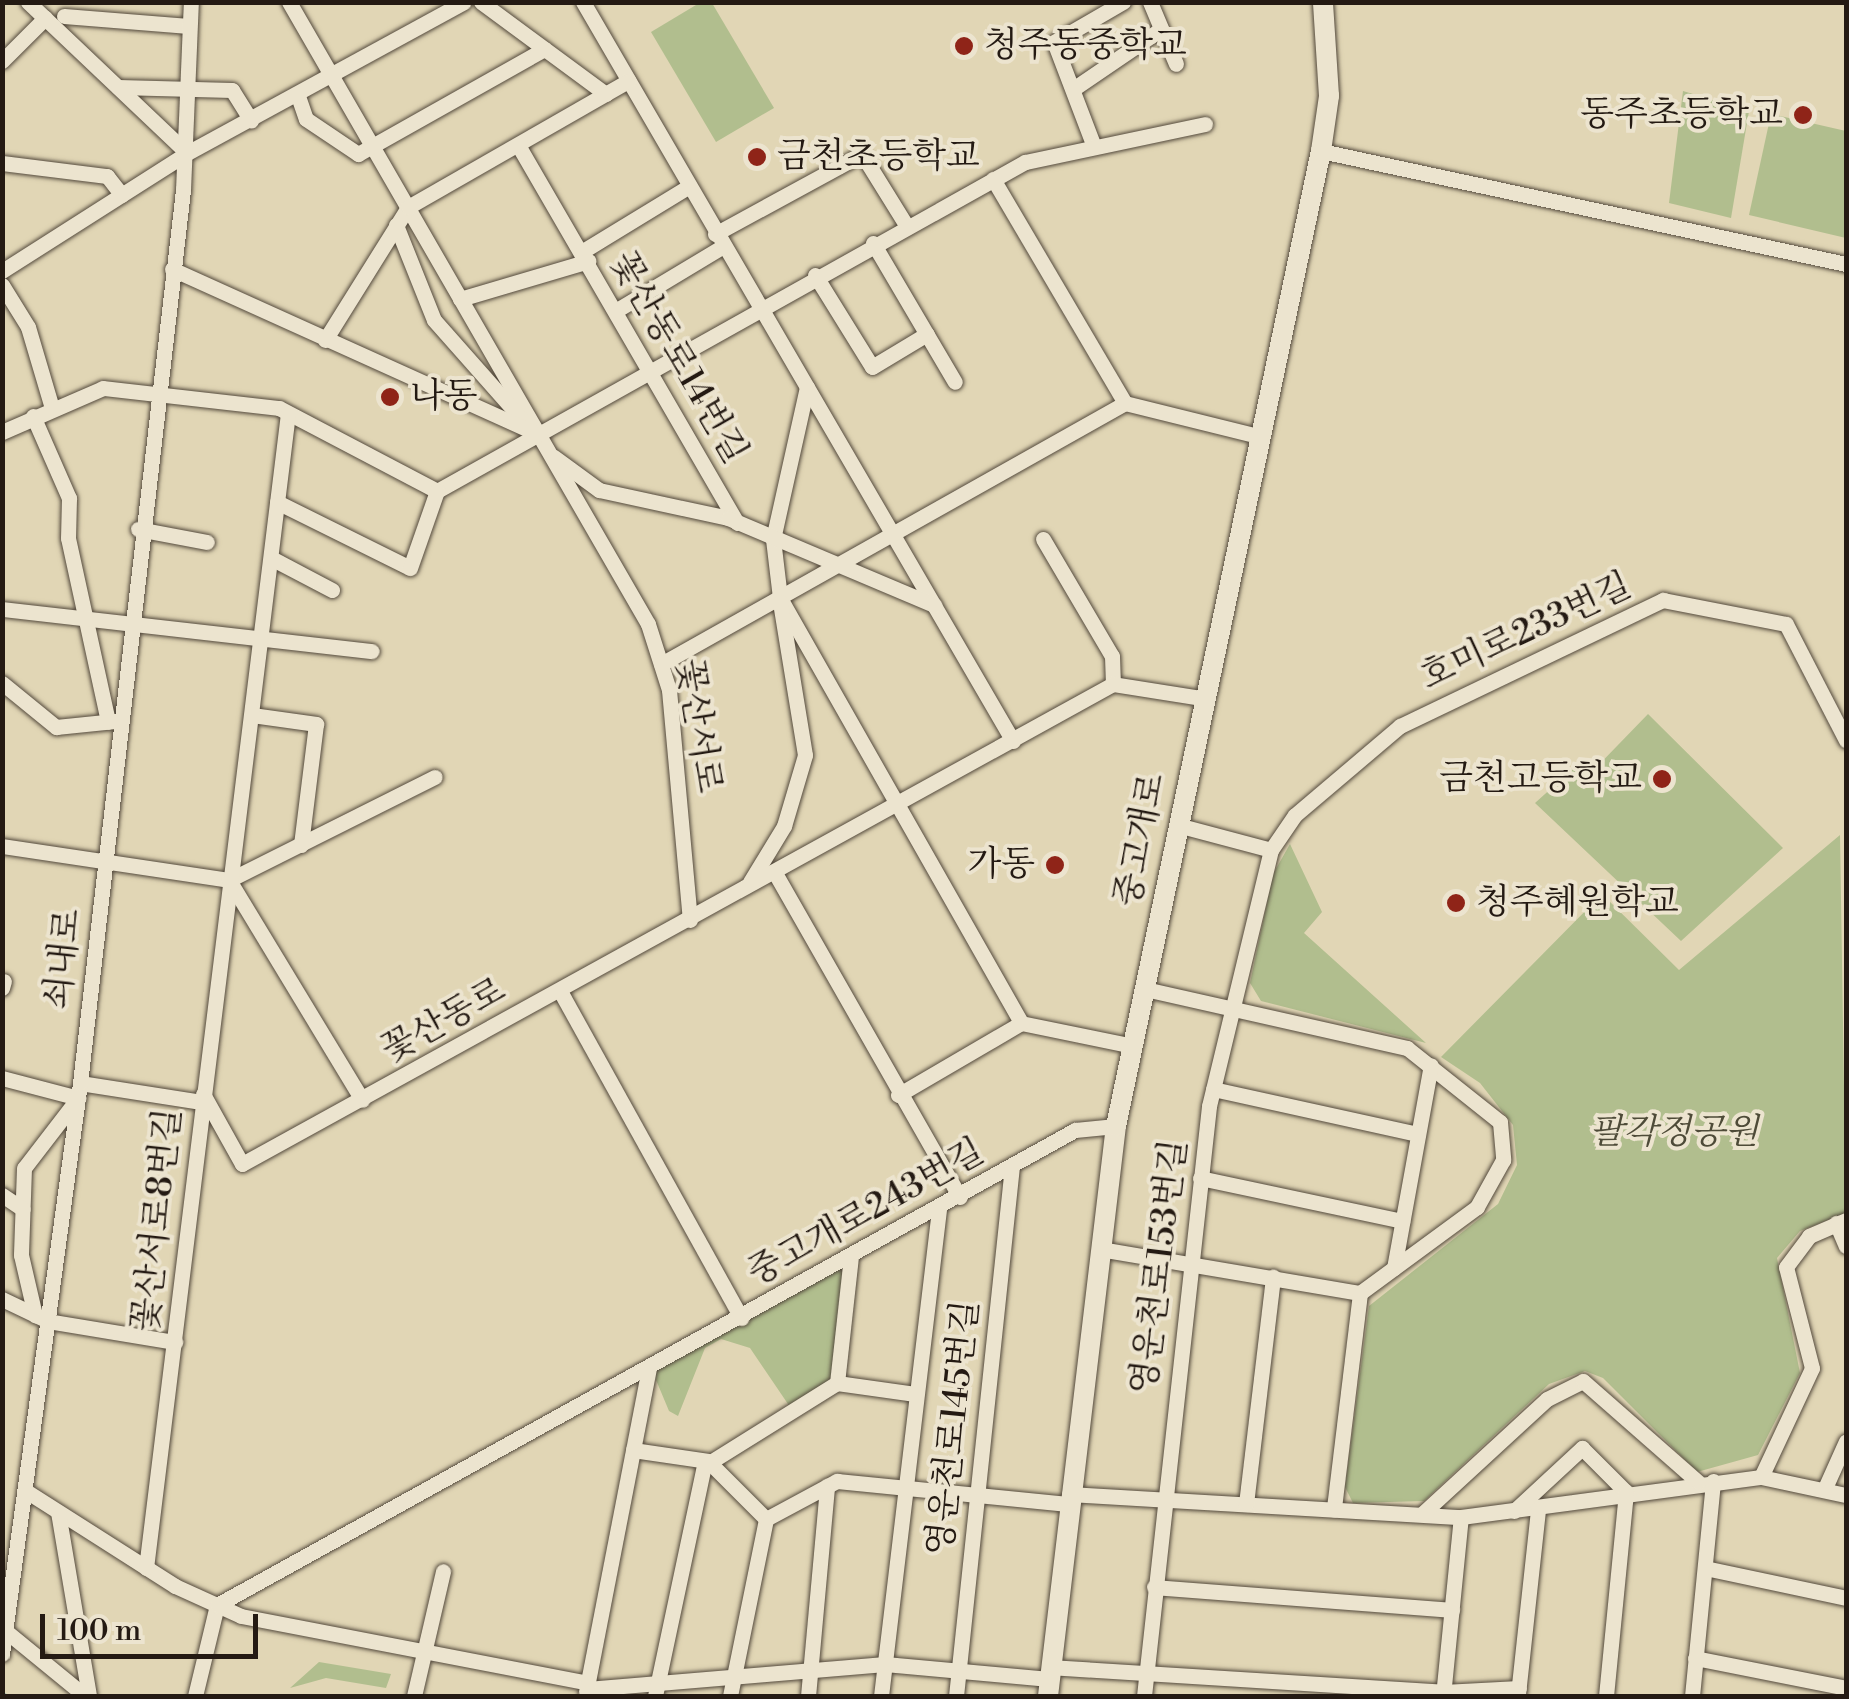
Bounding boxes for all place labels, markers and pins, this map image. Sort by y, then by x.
place label: 청주동중학교 [984,25,1187,67]
marker: 청주동중학교 [953,35,975,57]
place label: 동주초등학교 [1580,94,1783,136]
marker: 동주초등학교 [1792,104,1814,126]
place label: 금천초등학교 [777,136,980,178]
marker: 금천초등학교 [746,146,768,168]
place label: 나동 [410,376,478,418]
marker: 나동 [379,386,401,408]
place label: 금천고등학교 [1439,758,1642,800]
marker: 금천고등학교 [1651,768,1673,790]
place label: 가동 [967,844,1035,886]
marker: 가동 [1044,854,1066,876]
place label: 청주혜원학교 [1476,882,1679,924]
marker: 청주혜원학교 [1445,892,1467,914]

